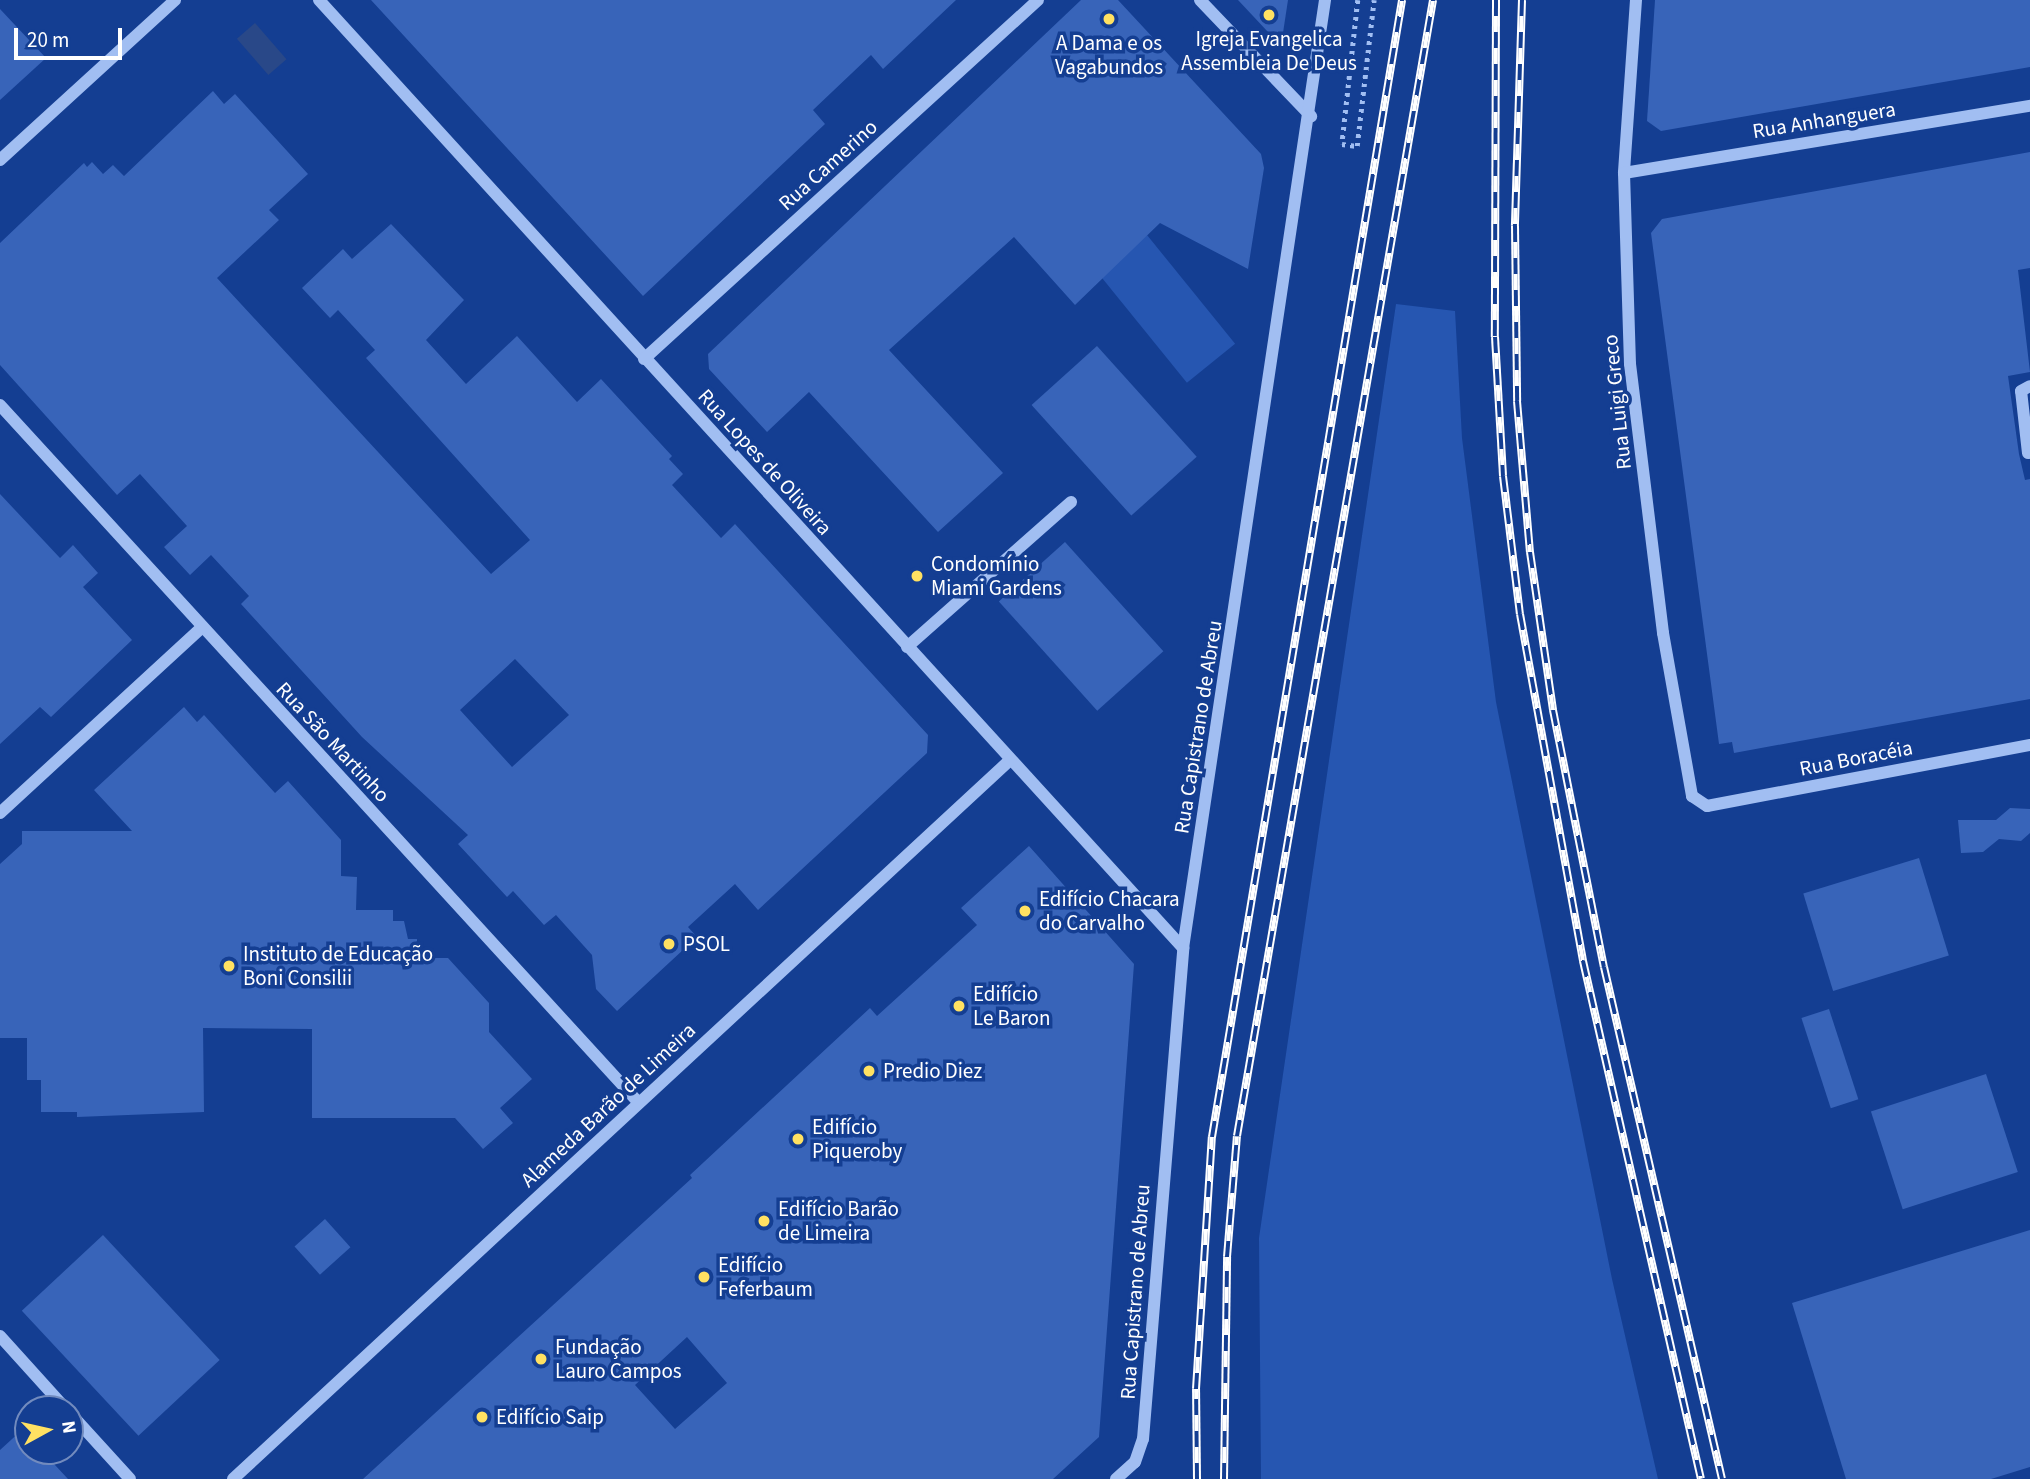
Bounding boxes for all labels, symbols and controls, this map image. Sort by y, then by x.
marker: Igreja Evangelica Assembleia De Deus [1261,7,1277,23]
marker: A Dama e os Vagabundos [1101,11,1117,27]
scale bar [18,14,126,58]
text: 20 m [27,25,69,55]
place label: Igreja Evangelica Assembleia De Deus [1181,26,1357,76]
place label: A Dama e os Vagabundos [1055,30,1163,80]
street label: Rua Anhanguera [1751,96,1897,144]
street label: Rua Camerino [774,114,882,216]
street label: Rua Luigi Greco [1597,333,1637,471]
street label: Rua Lopes de Oliveira [693,384,837,540]
place label: Condomínio Miami Gardens [931,551,1062,601]
marker: Condomínio Miami Gardens [909,568,925,584]
street label: Rua Capistrano de Abreu [1169,619,1227,835]
street label: Rua São Martinho [271,677,395,807]
street label: Rua Boracéia [1797,735,1915,781]
place label: Edifício Chacara do Carvalho [1039,886,1180,936]
marker: Edifício Chacara do Carvalho [1017,903,1033,919]
place label: PSOL [683,931,730,957]
marker: PSOL [661,936,677,952]
place label: Instituto de Educação Boni Consilii [243,941,433,991]
marker: Instituto de Educação Boni Consilii [221,958,237,974]
place label: Edifício Le Baron [973,981,1050,1031]
marker: Edifício Le Baron [951,998,967,1014]
street label: Alameda Barão de Limeira [515,1018,701,1192]
place label: Predio Diez [883,1058,982,1084]
marker: Predio Diez [861,1063,877,1079]
place label: Edifício Piqueroby [812,1114,902,1164]
marker: Edifício Piqueroby [790,1131,806,1147]
street label: Rua Capistrano de Abreu [1115,1184,1155,1400]
place label: Edifício Barão de Limeira [778,1196,899,1246]
marker: Edifício Barão de Limeira [756,1213,772,1229]
place label: Edifício Feferbaum [718,1252,813,1302]
marker: Edifício Feferbaum [696,1269,712,1285]
place label: Fundação Lauro Campos [555,1334,682,1384]
marker: Fundação Lauro Campos [533,1351,549,1367]
north arrow [14,1395,84,1465]
place label: Edifício Saip [496,1404,604,1430]
marker: Edifício Saip [474,1409,490,1425]
text: N [54,1419,83,1435]

